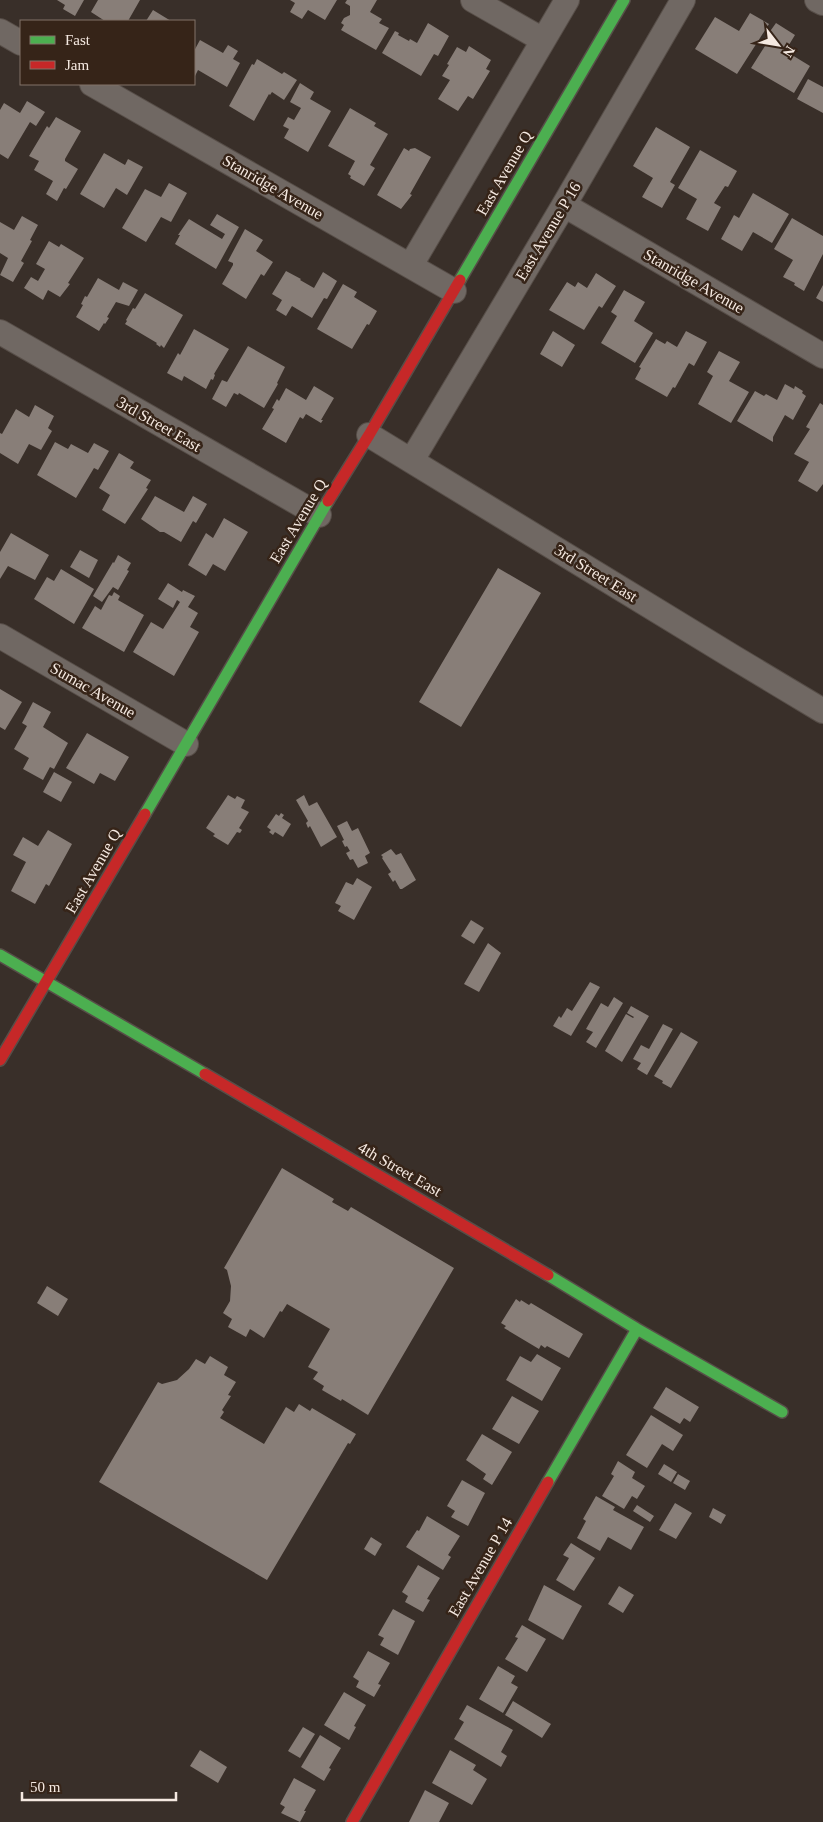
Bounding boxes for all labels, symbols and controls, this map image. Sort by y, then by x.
legend [20,20,195,85]
north arrow [753,20,803,70]
text: Fast [65,32,91,48]
text: N [780,43,798,60]
text: Jam [65,57,89,73]
street label: East Avenue Q [473,127,535,218]
street label: Stanridge Avenue [219,151,326,223]
street label: East Avenue P 16 [512,179,584,283]
street label: Stanridge Avenue [640,245,747,317]
street label: 3rd Street East [114,393,205,455]
street label: East Avenue Q [266,476,330,566]
street label: 3rd Street East [552,541,641,605]
street label: Sumac Avenue [48,659,138,721]
street label: East Avenue Q [62,825,124,916]
street label: 4th Street East [355,1138,445,1200]
street label: East Avenue P 14 [445,1514,515,1620]
scale bar [22,1770,176,1802]
text: 50 m [30,1779,61,1795]

